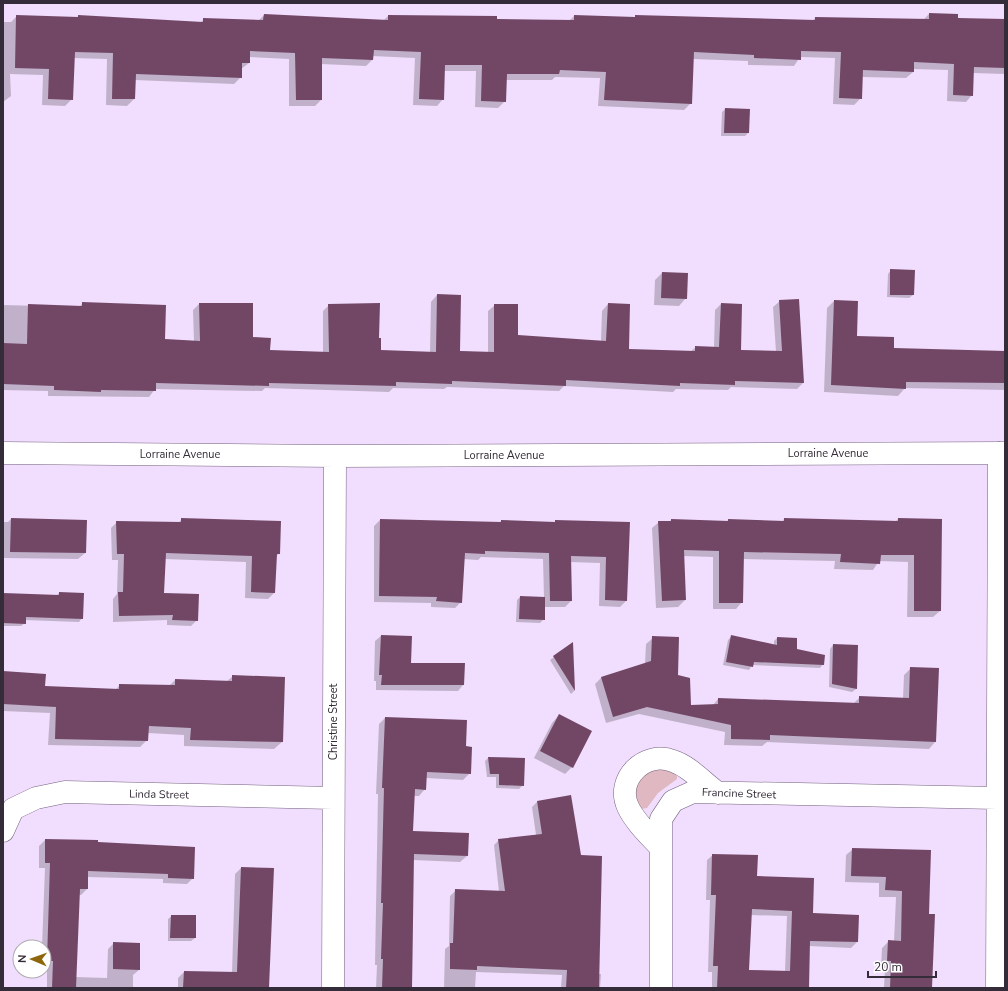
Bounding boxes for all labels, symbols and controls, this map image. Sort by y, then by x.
street label: Lorraine Avenue [788,446,868,461]
street label: Lorraine Avenue [140,447,220,462]
street label: Lorraine Avenue [464,448,544,463]
street label: Christine Street [326,683,341,760]
street label: Francine Street [702,785,777,802]
street label: Linda Street [129,786,189,803]
north arrow [12,939,52,979]
scale bar [868,953,936,979]
text: N [15,954,30,963]
text: 20 m [874,959,902,975]

